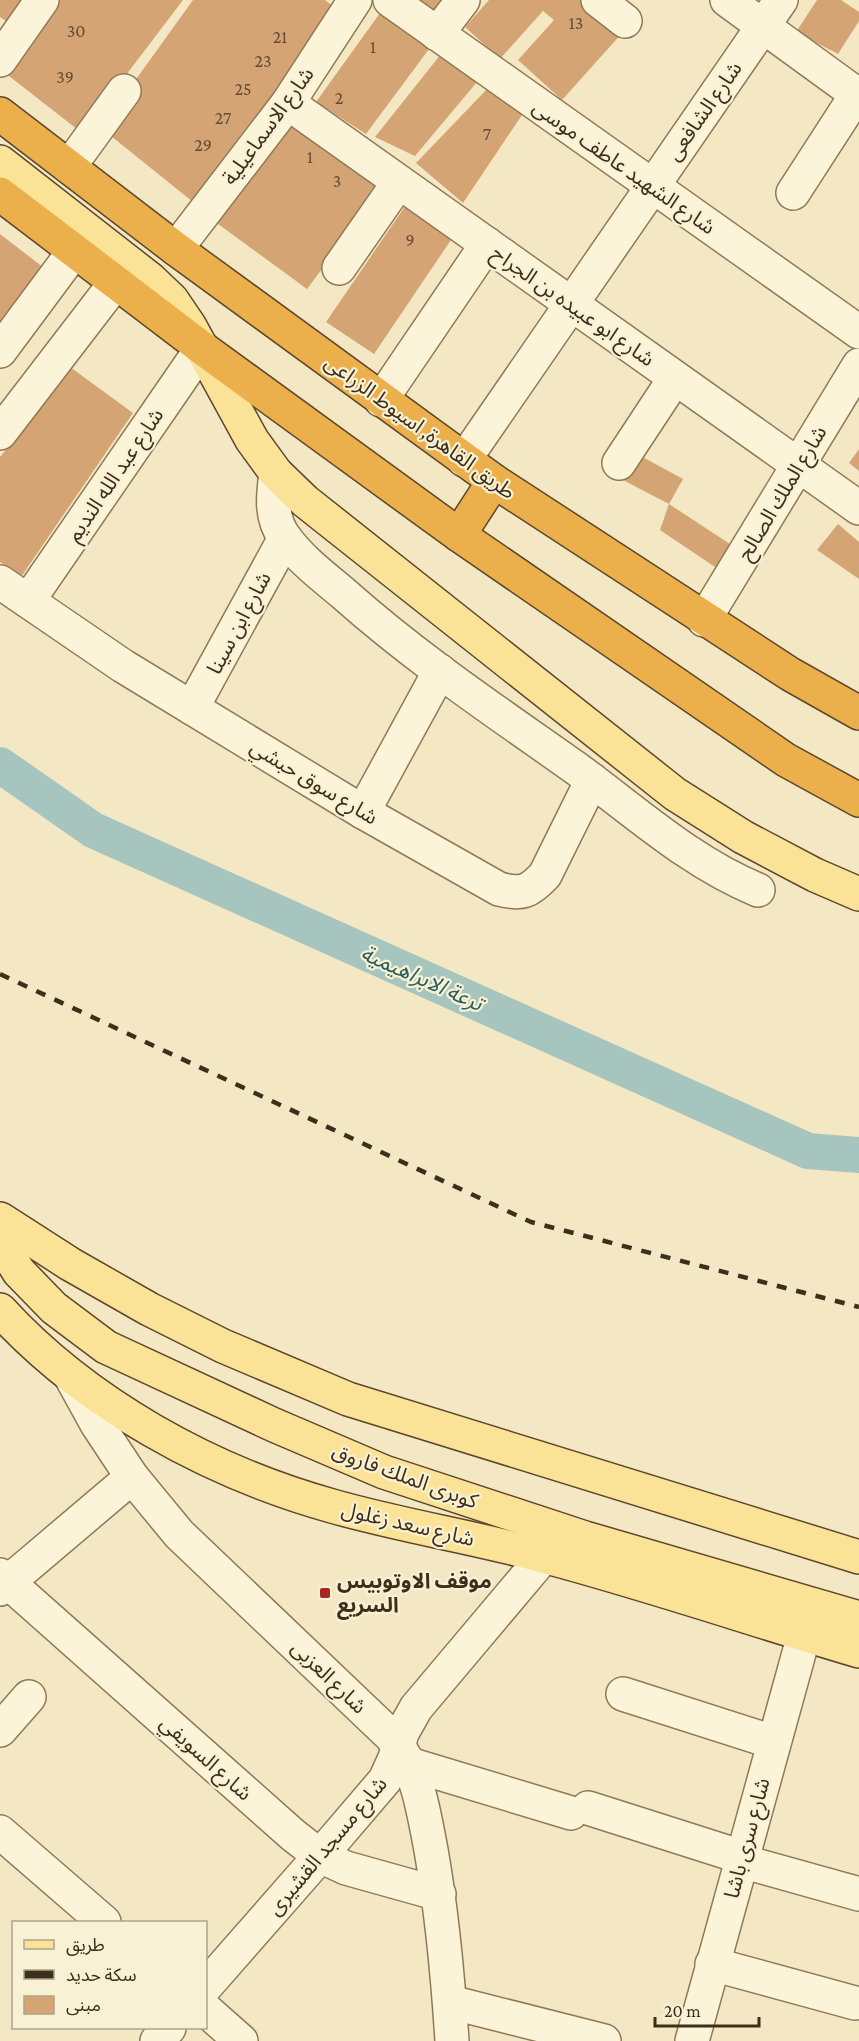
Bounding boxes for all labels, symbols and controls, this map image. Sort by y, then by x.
house number: 13 [569,13,583,33]
house number: 30 [67,21,85,41]
house number: 21 [273,27,287,47]
house number: 1 [370,37,376,57]
house number: 23 [254,51,272,71]
street label: شارع الشافعى [661,57,749,167]
street label: شارع الاسماعيلية [217,62,321,191]
house number: 39 [56,67,74,87]
house number: 25 [234,79,252,99]
house number: 2 [335,88,343,108]
street label: شارع الشهيد عاطف موسى [526,95,720,242]
house number: 27 [215,108,231,128]
house number: 7 [483,124,491,144]
house number: 29 [194,135,212,155]
house number: 1 [307,147,313,167]
house number: 3 [333,171,341,191]
house number: 9 [405,230,415,250]
street label: شارع ابو عبيده بن الجراح [485,241,659,374]
street label: طريق القاهرة, اسيوط الزراعى [320,350,520,505]
street label: شارع عبد الله النديم [62,404,171,548]
street label: شارع الملك الصالح [732,421,834,566]
street label: شارع ابن سينا [202,568,279,680]
street label: شارع سوق حبشي [244,735,382,833]
water label: ترعة الابراهيمية [357,940,490,1018]
street label: كوبرى الملك فاروق [329,1438,482,1514]
street label: شارع سعد زغلول [338,1497,477,1554]
place label: موقف الاوتوبيس السريع [337,1569,492,1620]
marker: موقف الاوتوبيس السريع [318,1586,332,1600]
street label: شارع العزبى [284,1635,372,1721]
street label: شارع السويفي [153,1711,257,1808]
street label: شارع مسجد القشيرى [262,1772,394,1922]
street label: شارع سرى باشا [719,1775,778,1902]
legend [12,1921,207,2029]
text: طريق [66,1935,105,1956]
text: سكة حديد [66,1965,137,1985]
scale bar [655,1990,758,2028]
text: مبنى [66,1995,101,2016]
text: 20 m [664,2001,701,2021]

